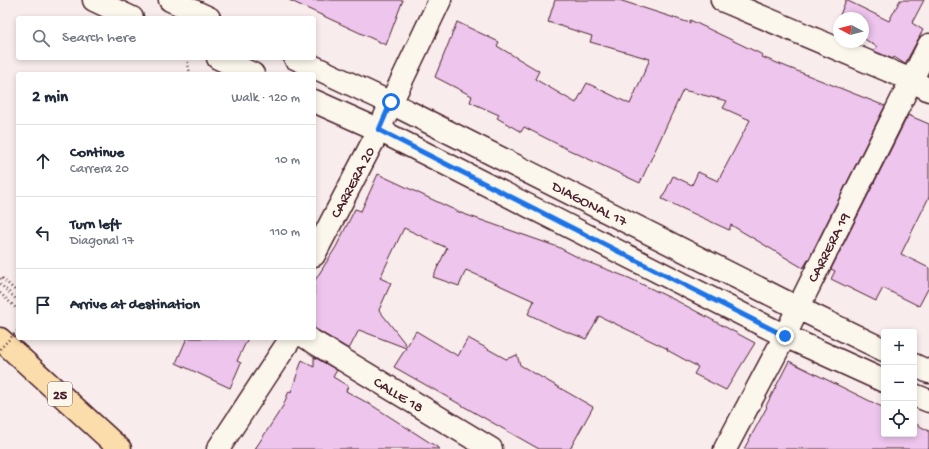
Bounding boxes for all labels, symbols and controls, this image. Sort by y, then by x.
north arrow [833,12,869,48]
search box [16,16,316,60]
icon: search [30,27,52,49]
text: Search here [62,29,136,47]
text: 2 min [32,88,68,108]
text: Walk · 120 m [232,91,300,106]
route start [382,93,400,111]
text: Continue [70,144,124,162]
street label: CARRERA 20 [327,144,380,222]
icon: ahead [32,150,54,172]
text: 10 m [275,153,300,168]
text: Carrera 20 [70,162,129,177]
street label: DIAGONAL 17 [547,178,631,232]
street label: CARRERA 19 [805,210,855,286]
text: Turn left [70,216,121,234]
icon: left [32,222,54,244]
text: 110 m [270,225,300,240]
text: Diagonal 17 [70,234,134,249]
icon: arrive [32,294,54,316]
text: Arrive at destination [70,296,200,314]
route end [776,327,794,345]
map controls [881,329,917,437]
button: + [881,329,917,365]
button: − [881,365,917,401]
street label: CALLE 18 [370,374,426,418]
road number: 25 [48,382,72,406]
button: locate [881,401,917,437]

